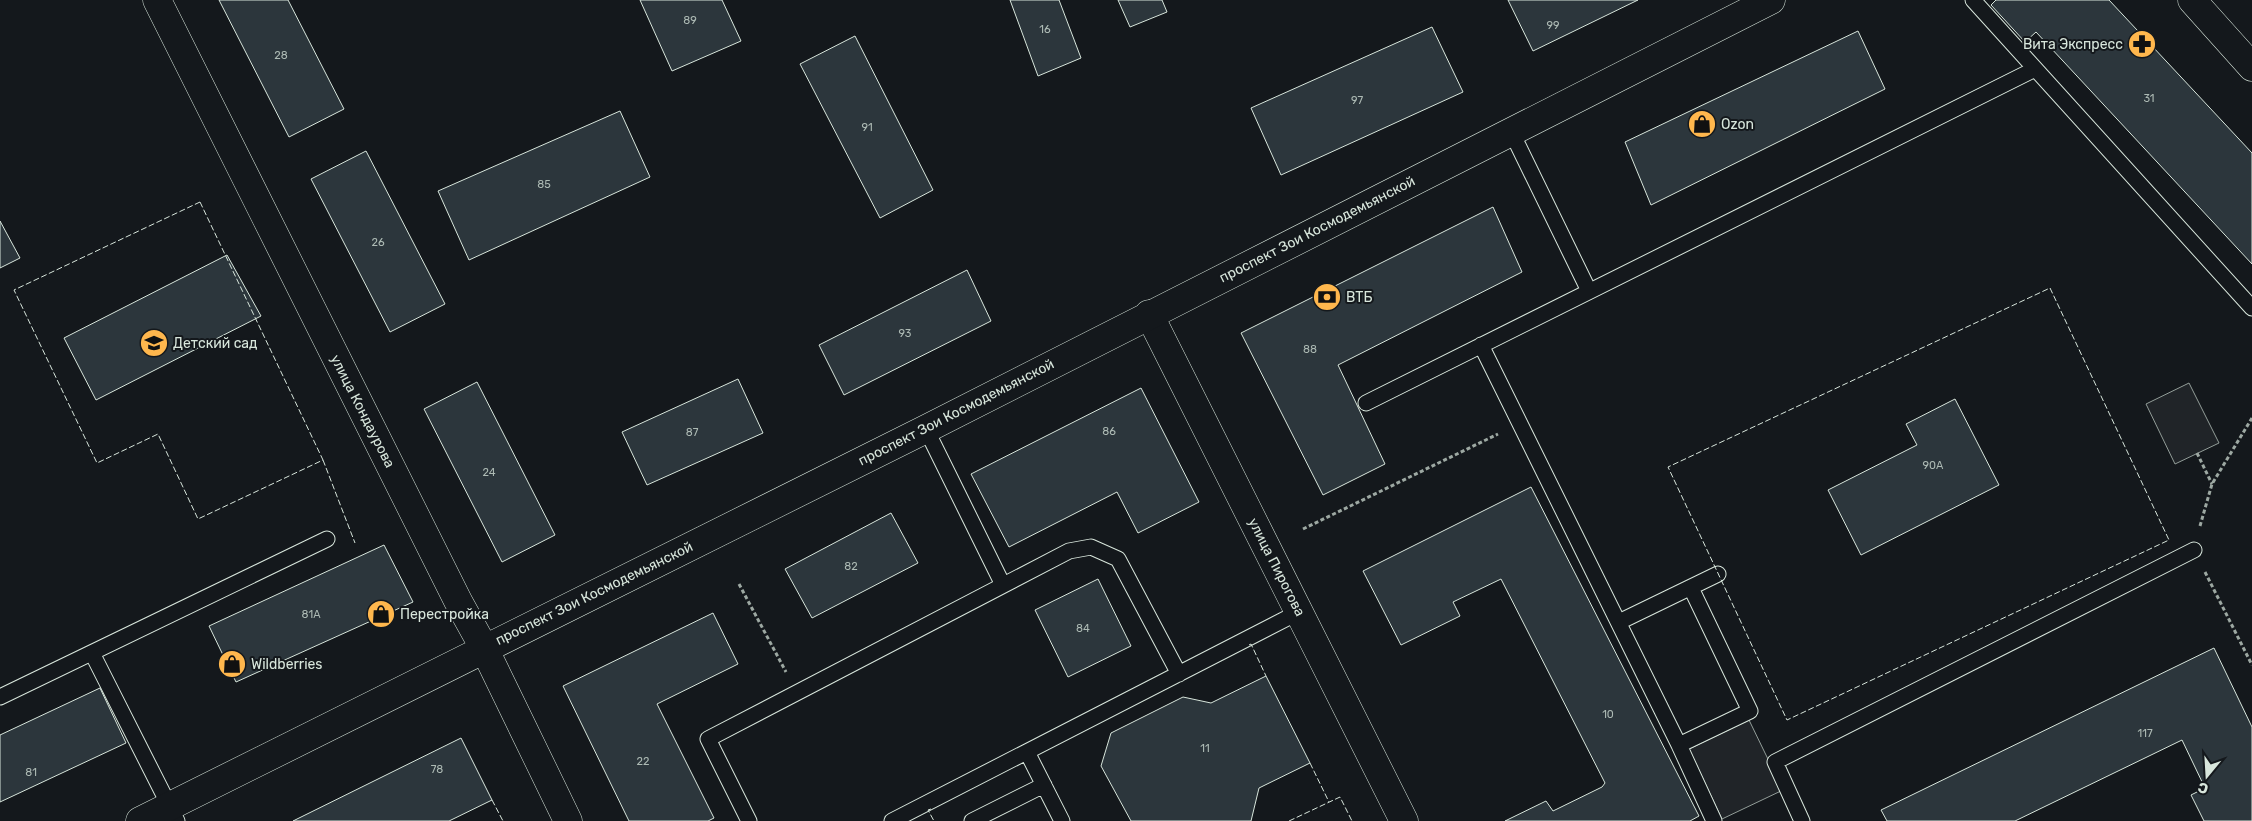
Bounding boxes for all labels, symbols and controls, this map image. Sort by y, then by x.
house number: 89 [683,14,697,27]
house number: 99 [1546,19,1560,32]
house number: 16 [1039,23,1051,36]
pharmacy icon: Вита Экспресс [2127,29,2157,59]
place label: Вита Экспресс [2023,36,2123,53]
house number: 28 [274,49,288,62]
house number: 31 [2143,92,2155,105]
house number: 97 [1351,94,1363,107]
shop icon: Ozon [1687,109,1717,139]
place label: Ozon [1721,116,1754,133]
house number: 91 [861,121,873,134]
street label: проспект Зои Космодемьянской [1216,172,1418,286]
house number: 85 [537,178,551,191]
house number: 26 [371,236,385,249]
bank icon: ВТБ [1312,282,1342,312]
place label: ВТБ [1346,289,1372,306]
house number: 93 [899,327,912,340]
school or university icon: Детский сад [139,328,169,358]
place label: Детский сад [173,335,258,352]
house number: 88 [1303,343,1317,356]
street label: улица Кондаурова [327,352,398,471]
street label: проспект Зои Космодемьянской [855,355,1057,469]
house number: 86 [1102,425,1116,438]
house number: 87 [686,426,699,439]
house number: 90А [1923,459,1944,472]
house number: 24 [482,466,496,479]
street label: улица Пирогова [1244,515,1309,619]
street label: проспект Зои Космодемьянской [493,538,696,649]
house number: 82 [844,560,858,573]
shop icon: Перестройка [366,599,396,629]
place label: Перестройка [400,606,489,623]
house number: 81А [301,608,321,621]
house number: 84 [1076,622,1090,635]
shop icon: Wildberries [217,649,247,679]
place label: Wildberries [251,656,323,673]
house number: 10 [1602,708,1614,721]
house number: 117 [2137,727,2153,740]
house number: 11 [1200,742,1210,755]
north arrow [2182,751,2232,801]
house number: 22 [637,755,649,768]
house number: 78 [431,763,443,776]
house number: 81 [25,766,37,779]
text: С [2196,778,2210,797]

